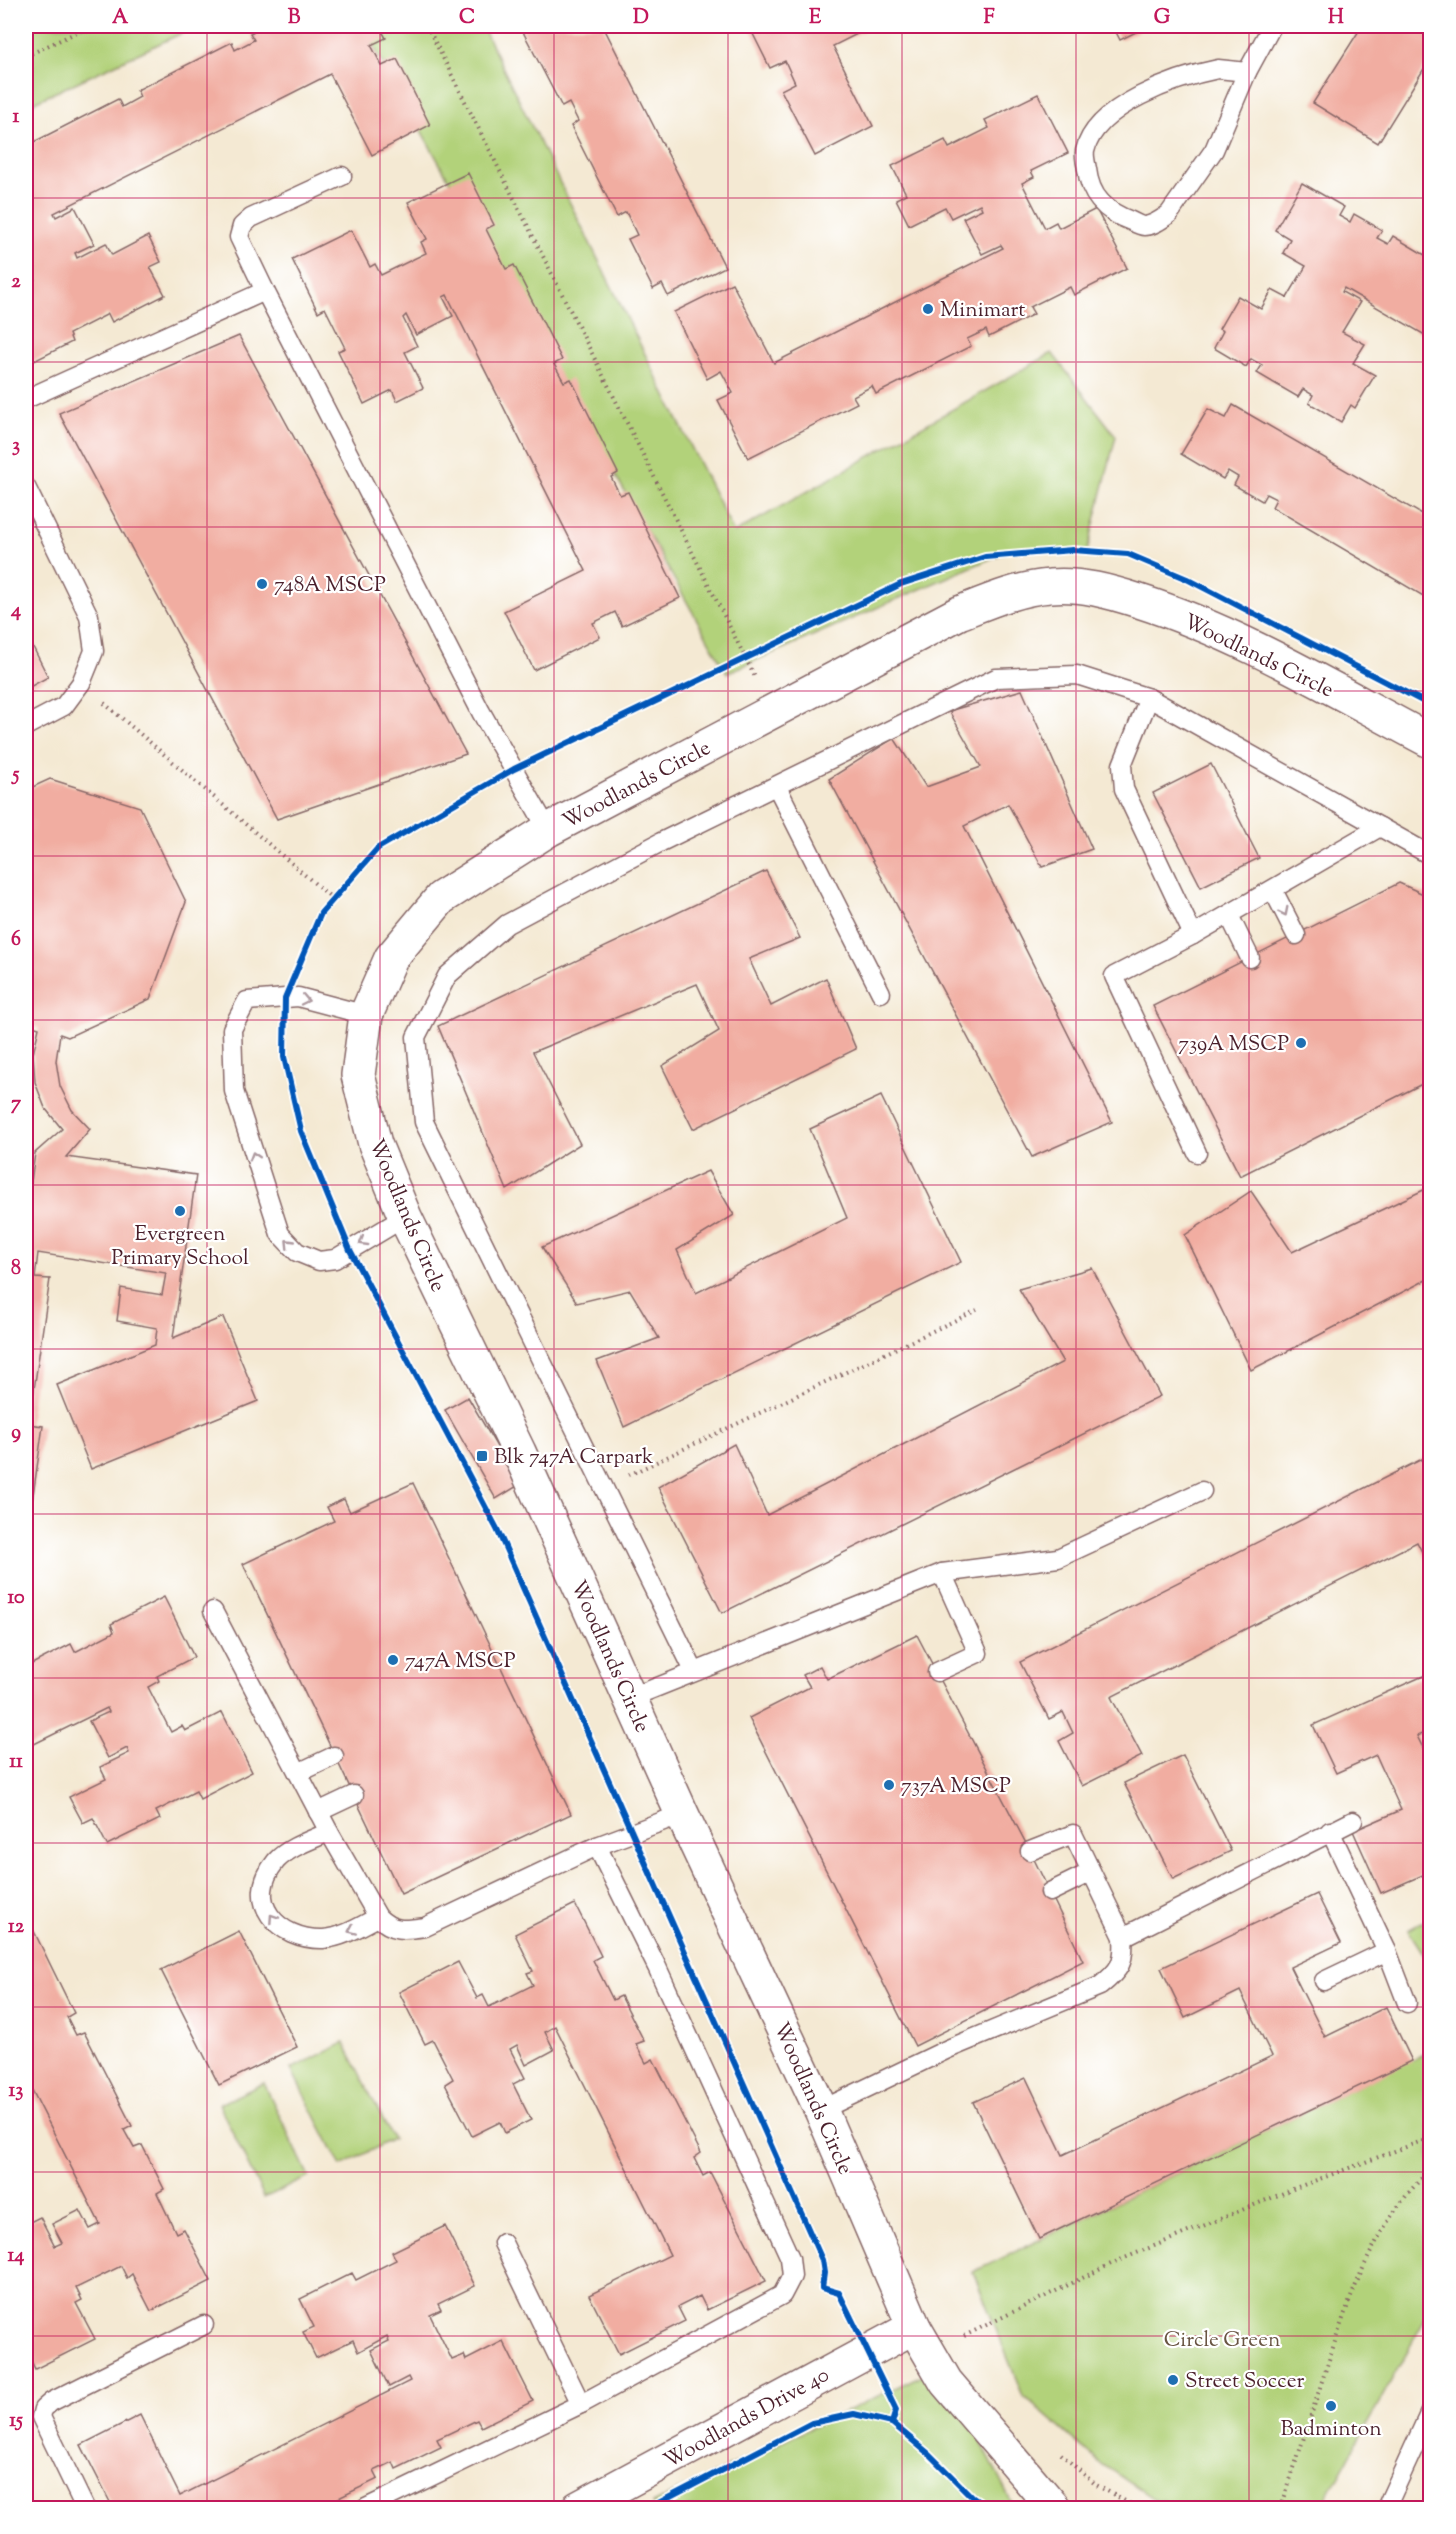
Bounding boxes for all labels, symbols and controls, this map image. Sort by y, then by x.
text: A [112,4,129,33]
text: B [288,4,301,33]
text: C [459,4,475,33]
text: D [633,4,649,33]
text: E [809,4,822,33]
text: F [983,4,995,33]
text: G [1154,4,1171,33]
text: H [1328,4,1344,33]
text: 1 [13,103,20,132]
text: 2 [11,268,21,297]
place label: Minimart [940,296,1025,326]
marker: Minimart [921,302,935,316]
text: 3 [12,432,20,461]
place label: 748A MSCP [274,571,386,601]
marker: 748A MSCP [255,577,269,591]
text: 4 [10,597,21,626]
street label: Woodlands Circle [1178,607,1338,706]
street label: Woodlands Circle [558,734,716,837]
text: 5 [11,761,20,790]
one-way arrow [1277,906,1288,917]
text: 6 [11,926,21,955]
one-way arrow [300,992,310,1005]
place label: 739A MSCP [1178,1030,1289,1060]
marker: 739A MSCP [1294,1036,1308,1050]
text: 7 [11,1090,22,1119]
street label: Woodlands Circle [360,1135,452,1297]
one-way arrow [249,1151,262,1162]
marker: Evergreen Primary School [173,1204,187,1218]
place label: Evergreen Primary School [111,1220,249,1274]
one-way arrow [359,1235,369,1247]
one-way arrow [285,1239,296,1250]
text: 8 [11,1255,21,1284]
text: 9 [11,1419,21,1448]
place label: Blk 747A Carpark [494,1443,654,1473]
marker: Blk 747A Carpark [475,1449,489,1463]
street label: Woodlands Circle [562,1576,656,1738]
text: 10 [7,1584,25,1613]
place label: 747A MSCP [405,1647,516,1677]
marker: 747A MSCP [386,1653,400,1667]
text: 11 [9,1748,23,1777]
place label: 737A MSCP [901,1772,1011,1802]
marker: 737A MSCP [882,1778,896,1792]
text: 12 [8,1913,25,1942]
one-way arrow [269,1914,280,1925]
one-way arrow [347,1922,358,1934]
street label: Woodlands Circle [765,2018,859,2180]
text: 13 [9,2077,23,2106]
text: 14 [8,2242,24,2271]
park label: Circle Green [1164,2326,1280,2356]
street label: Woodlands Drive 40 [659,2361,835,2477]
place label: Street Soccer [1185,2367,1304,2397]
marker: Street Soccer [1166,2373,1180,2387]
marker: Badminton [1324,2399,1338,2413]
text: 15 [9,2407,23,2436]
place label: Badminton [1280,2415,1382,2445]

